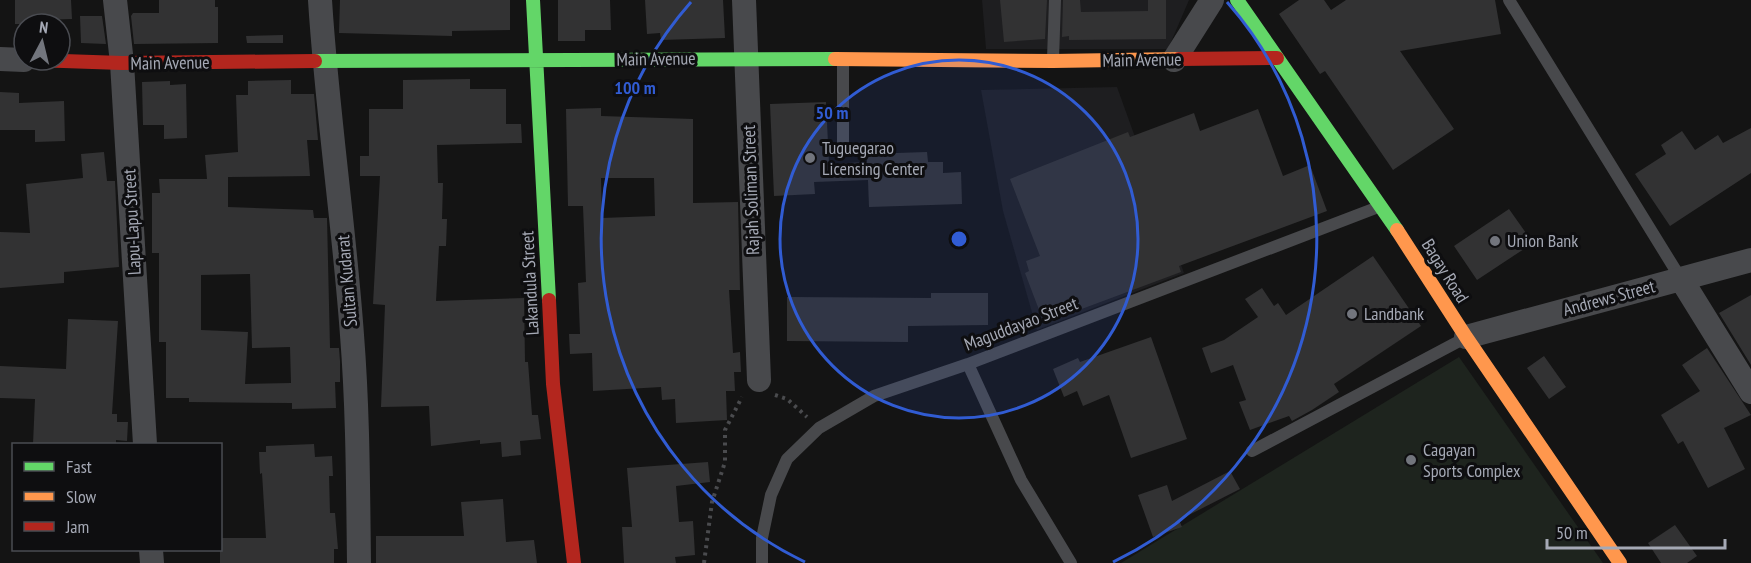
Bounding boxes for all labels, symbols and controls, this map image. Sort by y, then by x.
north arrow [12,12,72,72]
text: N [38,17,49,38]
street label: Main Avenue [616,46,696,71]
street label: Main Avenue [1102,47,1182,72]
street label: Main Avenue [130,50,210,75]
text: 100 m [614,76,656,99]
text: 50 m [816,101,848,124]
street label: Rajah Soliman Street [737,125,764,255]
place label: Tuguegarao Licensing Center [822,136,925,180]
marker: Tuguegarao Licensing Center [803,151,817,165]
street label: Lapu-Lapu Street [117,168,146,276]
centre of rings [949,229,969,249]
place label: Union Bank [1507,229,1578,252]
street label: Lakandula Street [515,230,544,336]
street label: Sultan Kudarat [331,234,362,328]
street label: Bagay Road [1417,234,1474,307]
marker: Union Bank [1488,234,1502,248]
street label: Andrews Street [1560,274,1657,321]
street label: Maguddayao Street [961,291,1081,356]
place label: Landbank [1364,302,1424,325]
marker: Landbank [1345,307,1359,321]
place label: Cagayan Sports Complex [1423,438,1521,482]
legend [12,443,222,551]
marker: Cagayan Sports Complex [1404,453,1418,467]
text: Fast [66,455,92,478]
text: Slow [66,485,97,508]
scale bar [1547,512,1726,550]
text: Jam [65,515,89,538]
text: 50 m [1556,521,1588,544]

